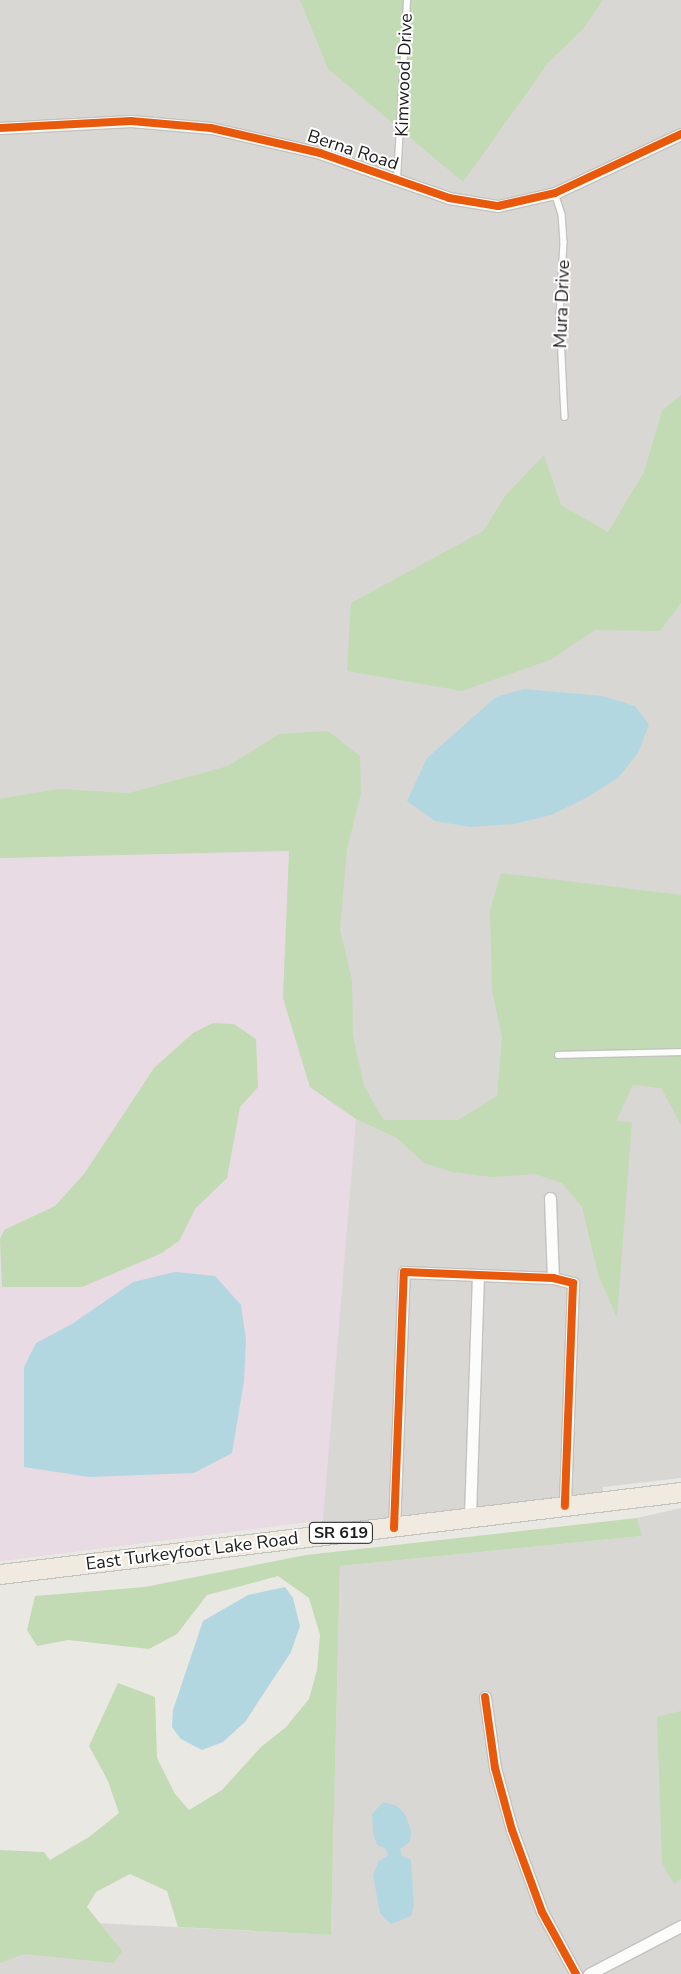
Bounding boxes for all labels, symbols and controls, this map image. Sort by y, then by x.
street label: Kimwood Drive [391,13,417,137]
street label: Berna Road [305,125,401,175]
street label: Mura Drive [550,259,574,349]
road number: SR 619 [308,1520,374,1546]
street label: East Turkeyfoot Lake Road [85,1527,299,1575]

